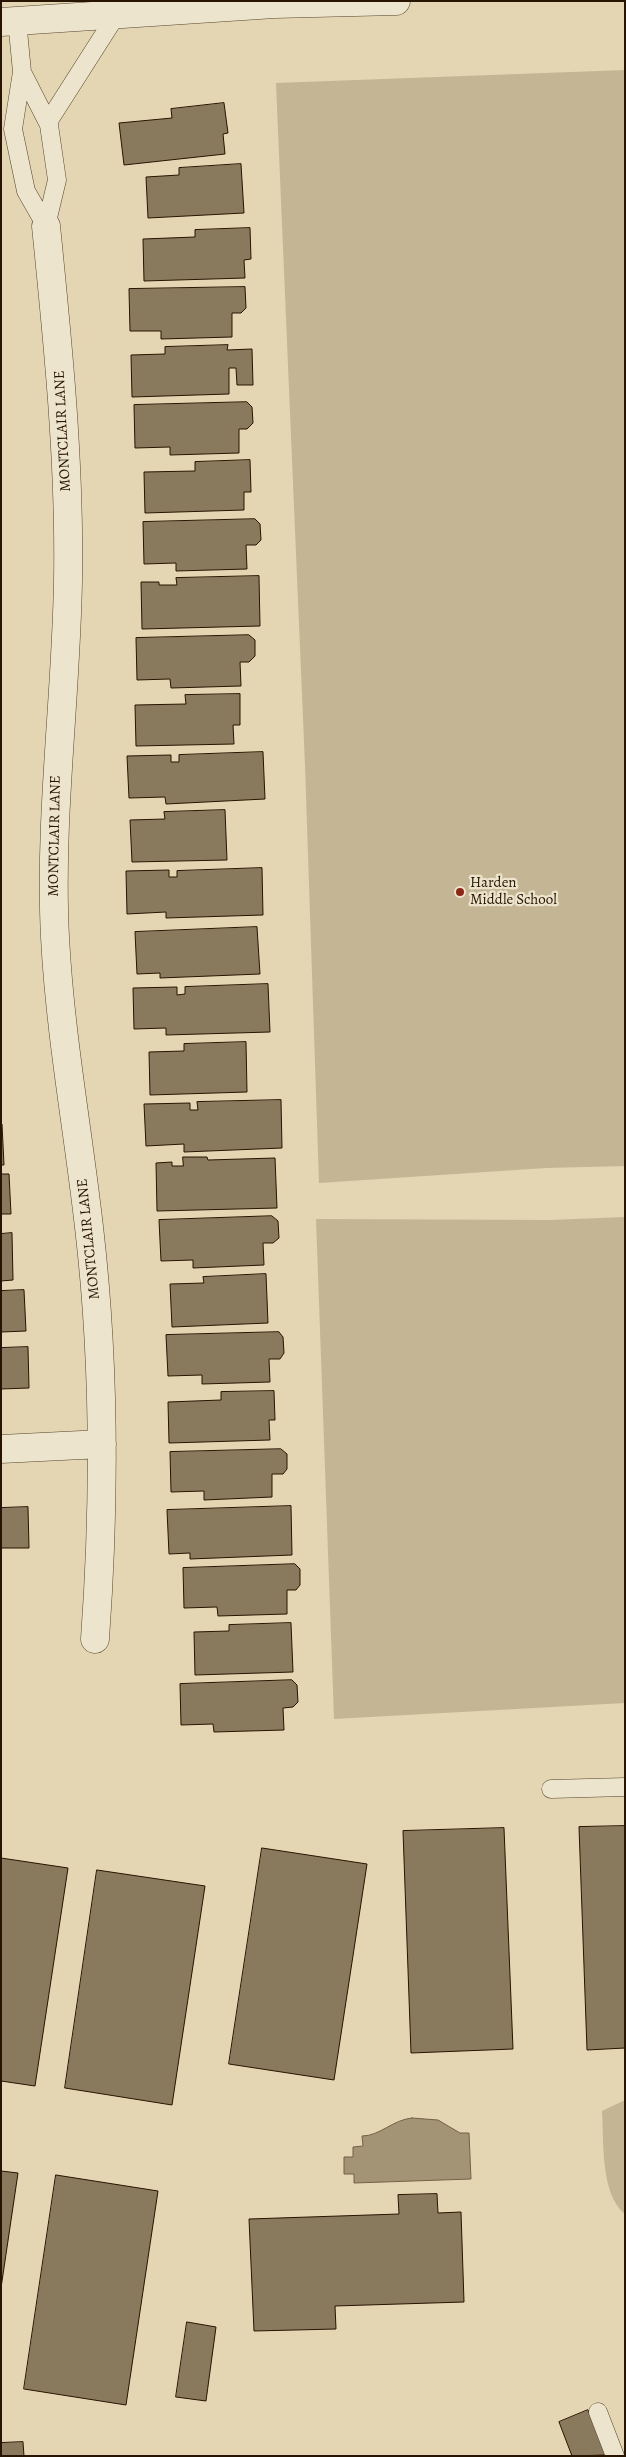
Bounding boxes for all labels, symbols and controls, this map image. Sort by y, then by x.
street label: MONTCLAIR LANE [51,370,75,492]
street label: MONTCLAIR LANE [45,775,65,897]
place label: Harden Middle School [470,874,557,909]
marker: Harden Middle School [454,886,466,898]
street label: MONTCLAIR LANE [74,1178,104,1300]

